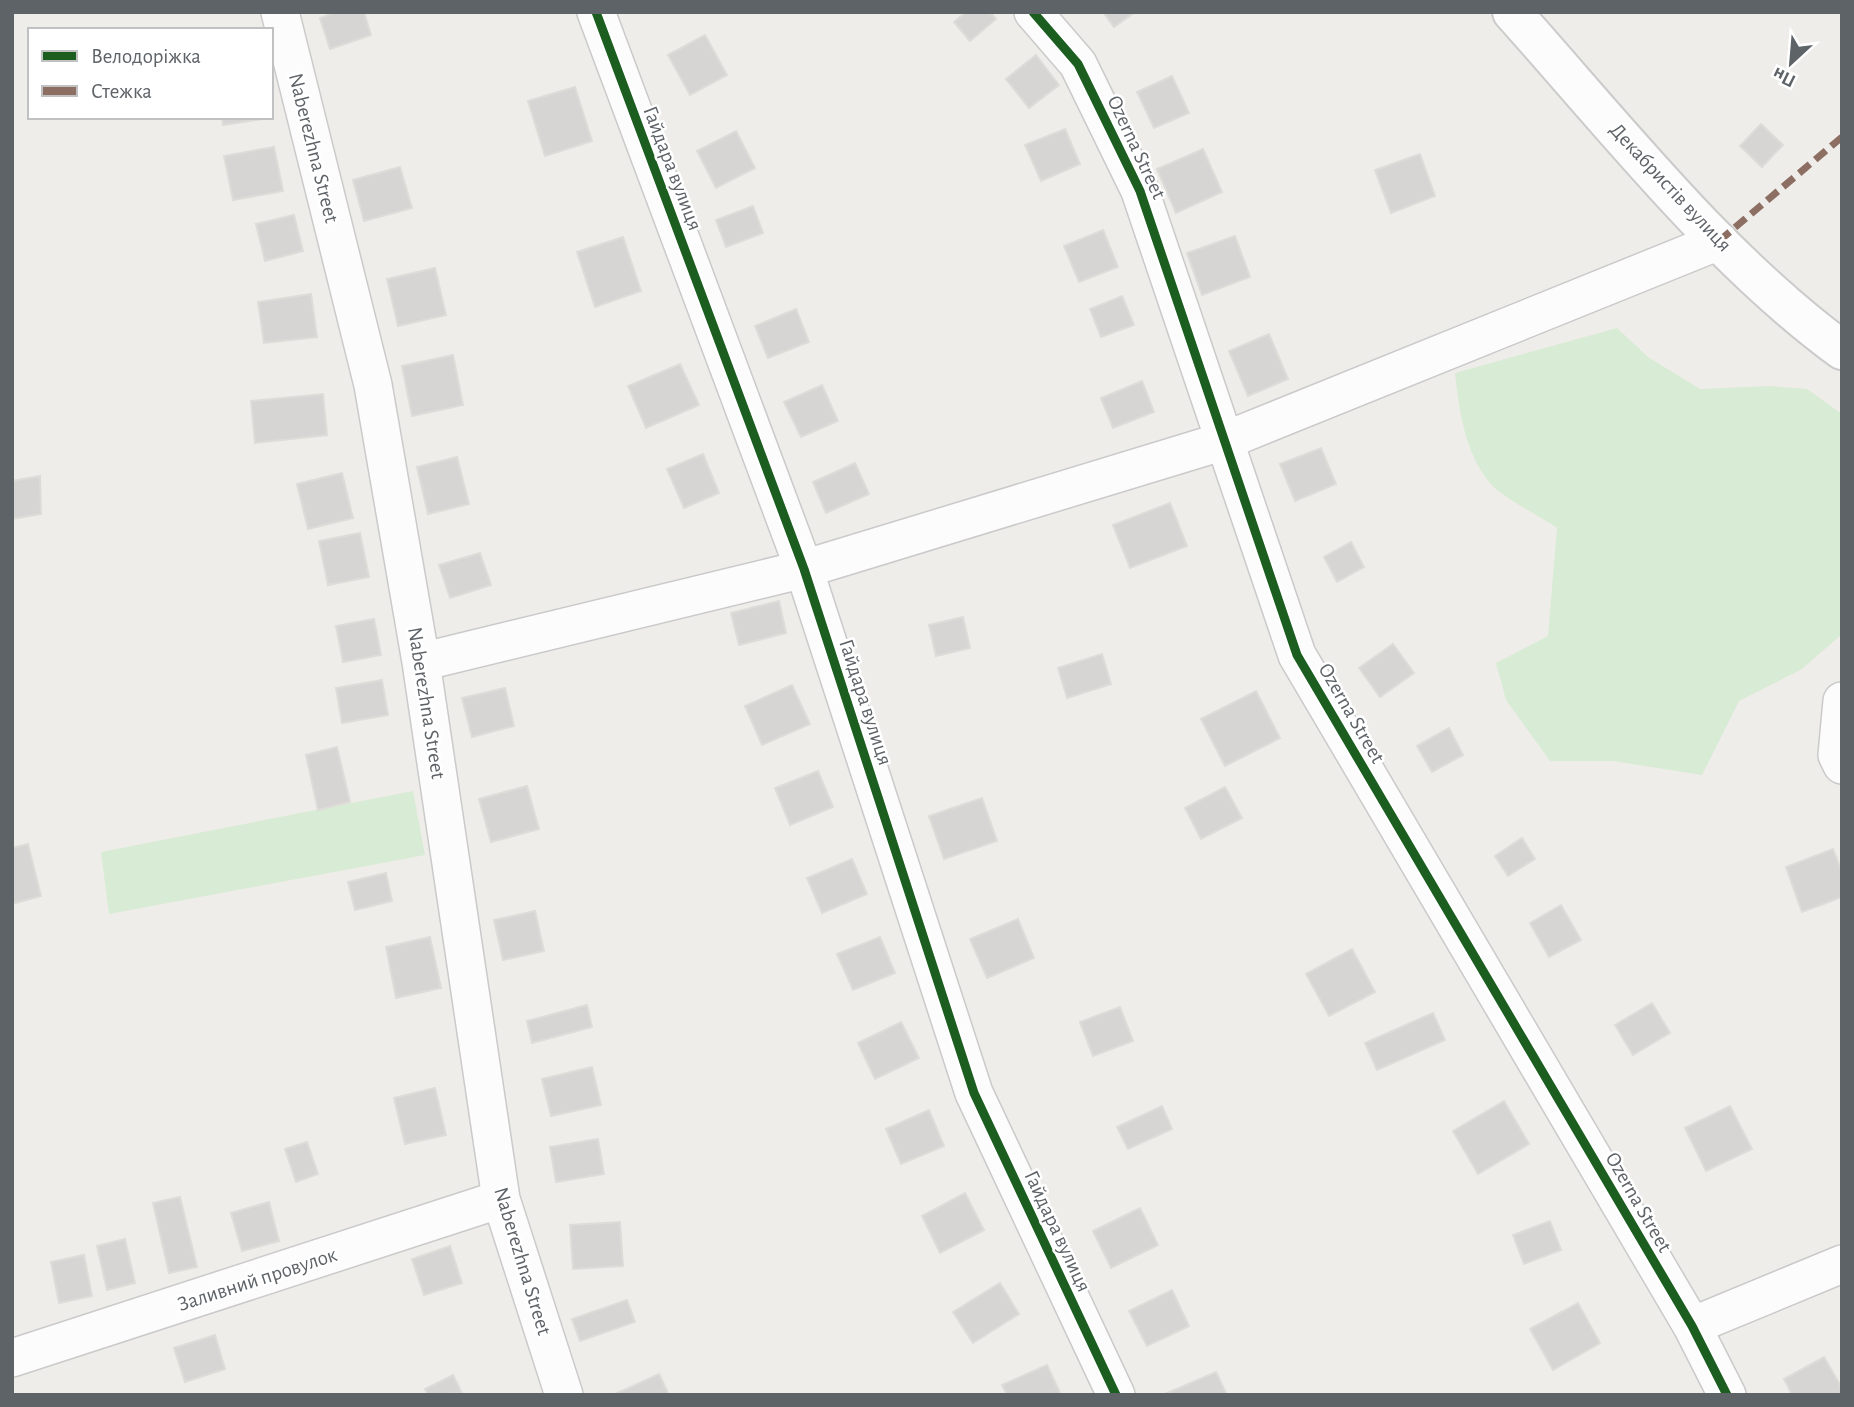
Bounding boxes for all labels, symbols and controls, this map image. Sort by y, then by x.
legend [28,28,273,119]
north arrow [1756,28,1826,98]
text: Велодоріжка [91,46,201,67]
text: Пн [1770,63,1799,91]
street label: Naberezhna Street [285,71,342,225]
text: Стежка [91,81,152,102]
street label: Ozerna Street [1103,92,1170,202]
street label: Гайдара вулиця [639,103,706,233]
street label: Декабристів вулиця [1606,119,1735,256]
street label: Naberezhna Street [404,626,449,781]
street label: Гайдара вулиця [835,636,896,768]
street label: Ozerna Street [1315,660,1389,767]
street label: Ozerna Street [1602,1149,1676,1256]
street label: Гайдара вулиця [1020,1167,1095,1295]
street label: Naberezhna Street [490,1185,555,1338]
street label: Заливний провулок [175,1244,340,1315]

